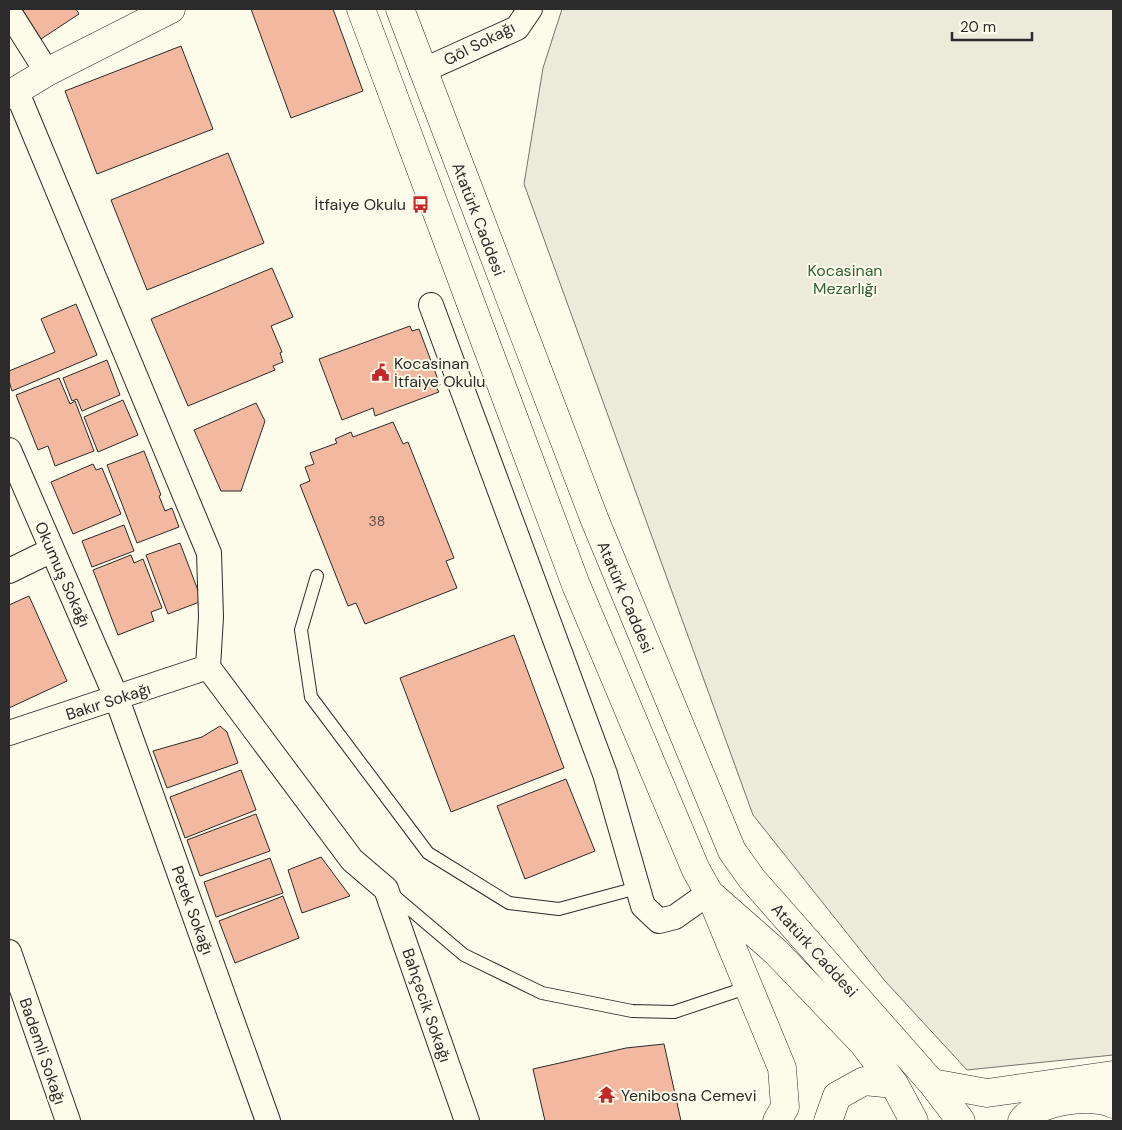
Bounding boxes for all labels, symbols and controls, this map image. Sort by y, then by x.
scale bar [952,10,1032,42]
street label: Göl Sokağı [440,17,518,70]
text: 20 m [960,17,996,37]
street label: Atatürk Caddesi [447,160,510,279]
place label: İtfaiye Okulu [314,194,406,215]
bus stop icon: İtfaiye Okulu [410,194,430,214]
park label: Kocasinan Mezarlığı [807,260,883,299]
place label: Kocasinan İtfaiye Okulu [394,353,486,392]
public building icon: Kocasinan İtfaiye Okulu [370,362,390,382]
house number: 38 [369,512,385,530]
street label: Okumuş Sokağı [30,518,95,630]
street label: Atatürk Caddesi [593,538,659,656]
street label: Bakır Sokağı [63,678,153,725]
street label: Petek Sokağı [167,863,218,957]
street label: Atatürk Caddesi [767,899,862,1002]
street label: Bahçecik Sokağı [397,945,456,1065]
street label: Bademli Sokağı [14,995,71,1107]
temple icon: Yenibosna Cemevi [597,1085,617,1105]
place label: Yenibosna Cemevi [621,1085,757,1106]

